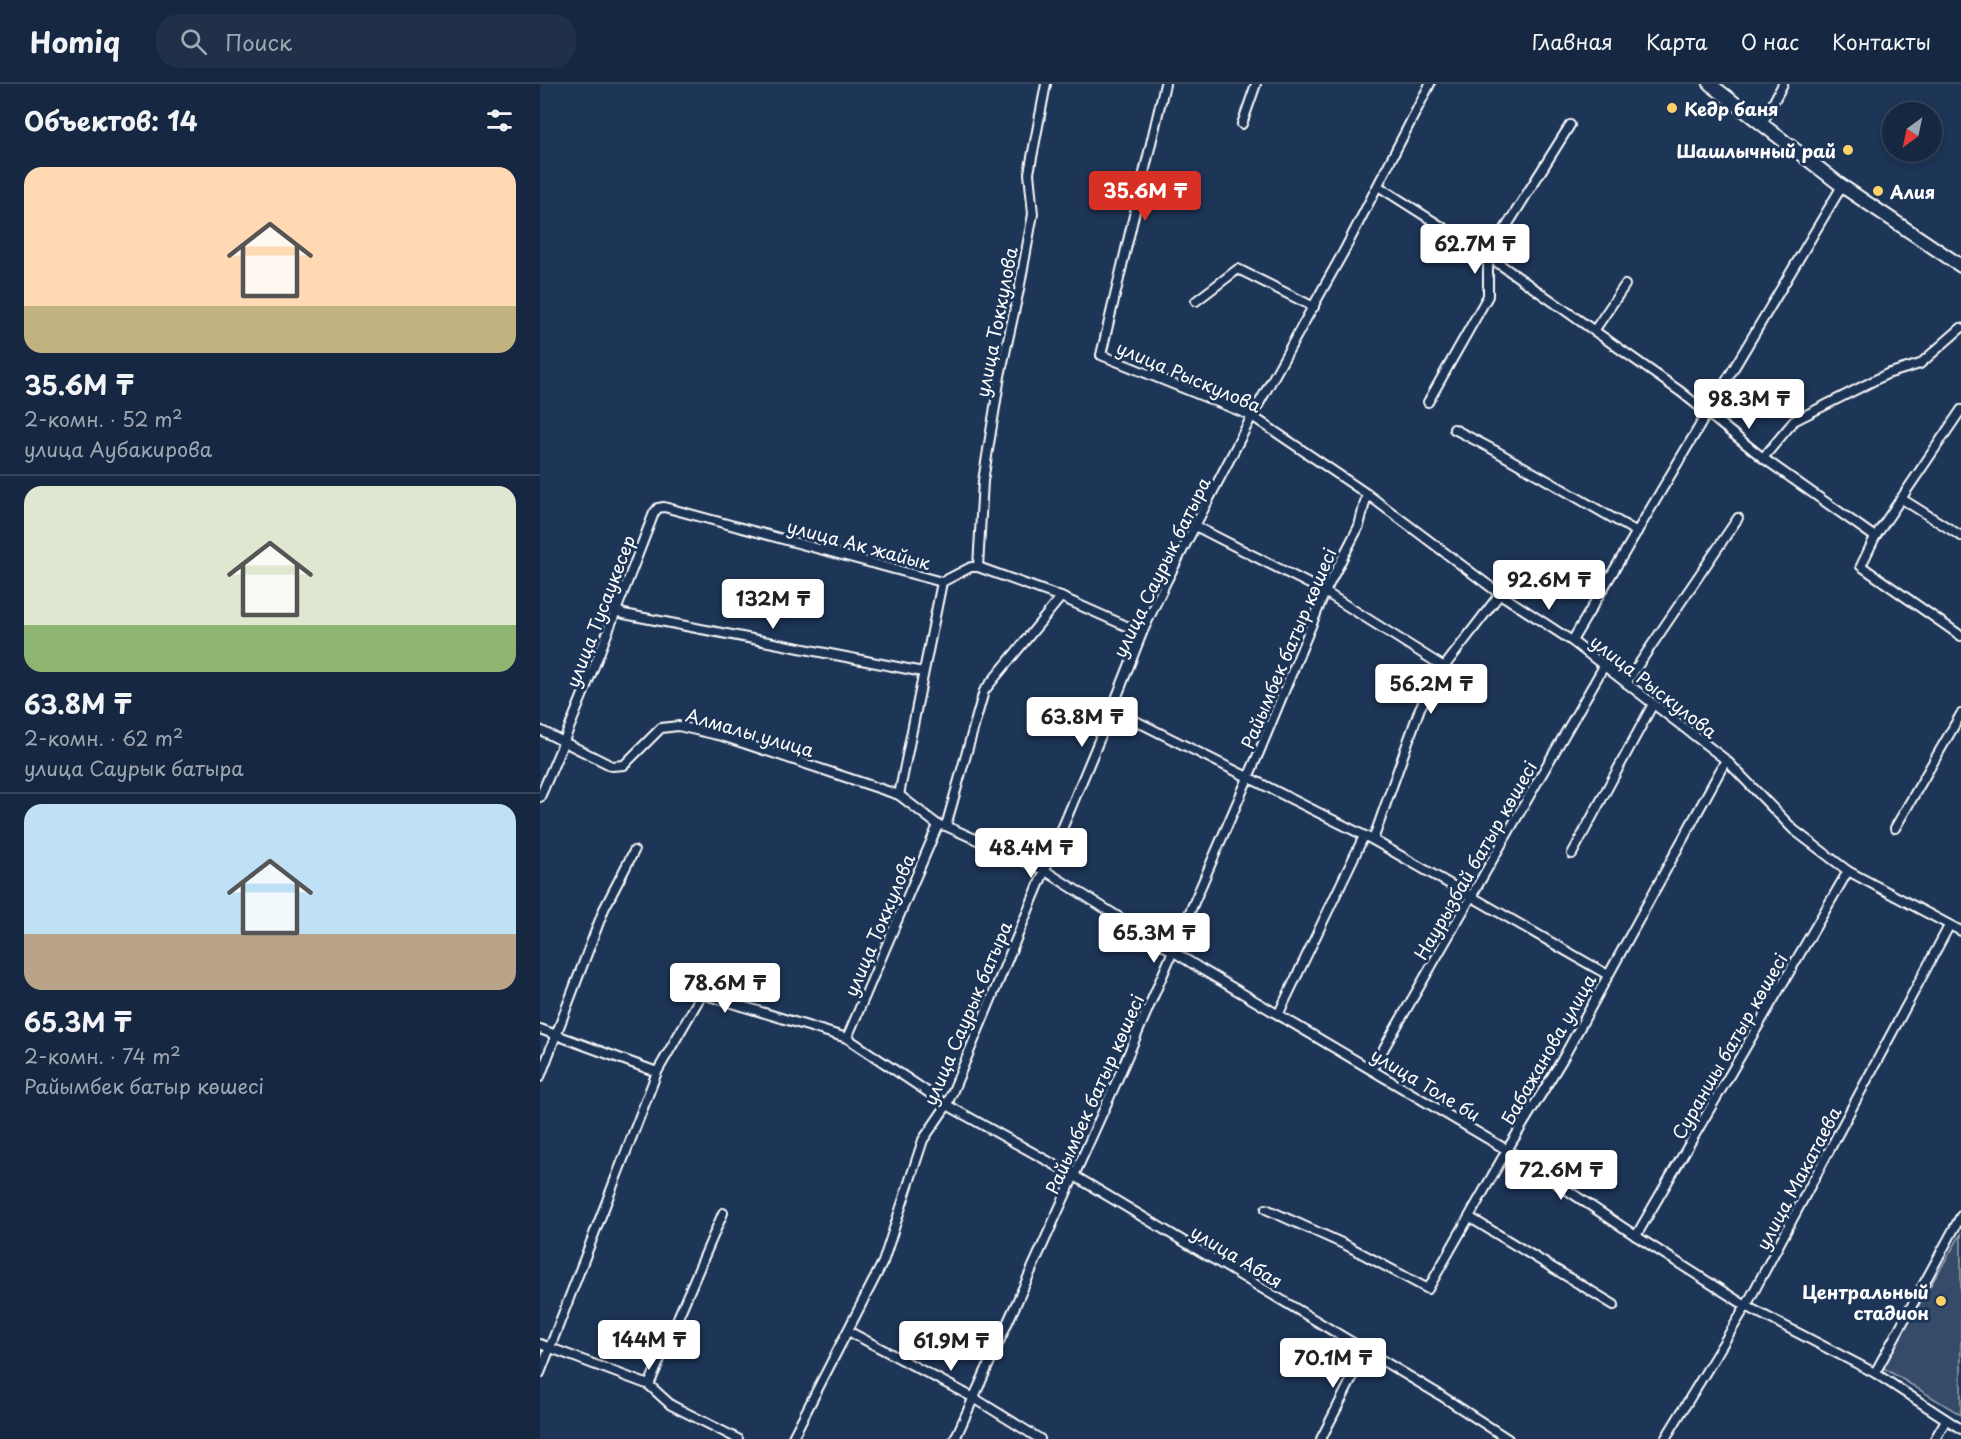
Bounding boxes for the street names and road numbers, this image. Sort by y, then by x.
street label: улица Токкулова [968,244,1024,399]
street label: улица Рыскулова [1112,333,1266,419]
street label: улица Саурык батыра [1106,471,1217,662]
street label: улица Ак жайык [784,512,934,576]
street label: улица Тусаукесер [558,531,642,691]
street label: Райымбек батыр көшесі [1233,543,1343,753]
street label: улица Рыскулова [1585,628,1724,745]
street label: Алмалы улица [683,701,818,763]
street label: Наурызбай батыр көшесі [1407,756,1543,964]
street label: улица Токкулова [837,849,922,1000]
street label: улица Саурык батыра [916,916,1018,1109]
street label: Сураншы батыр көшесі [1664,948,1794,1144]
street label: Бабажанова улица [1494,968,1603,1129]
street label: Райымбек батыр көшесі [1038,990,1150,1198]
street label: улица Толе би [1366,1041,1486,1127]
street label: улица Макатаева [1749,1101,1848,1254]
street label: улица Абая [1186,1218,1288,1294]

